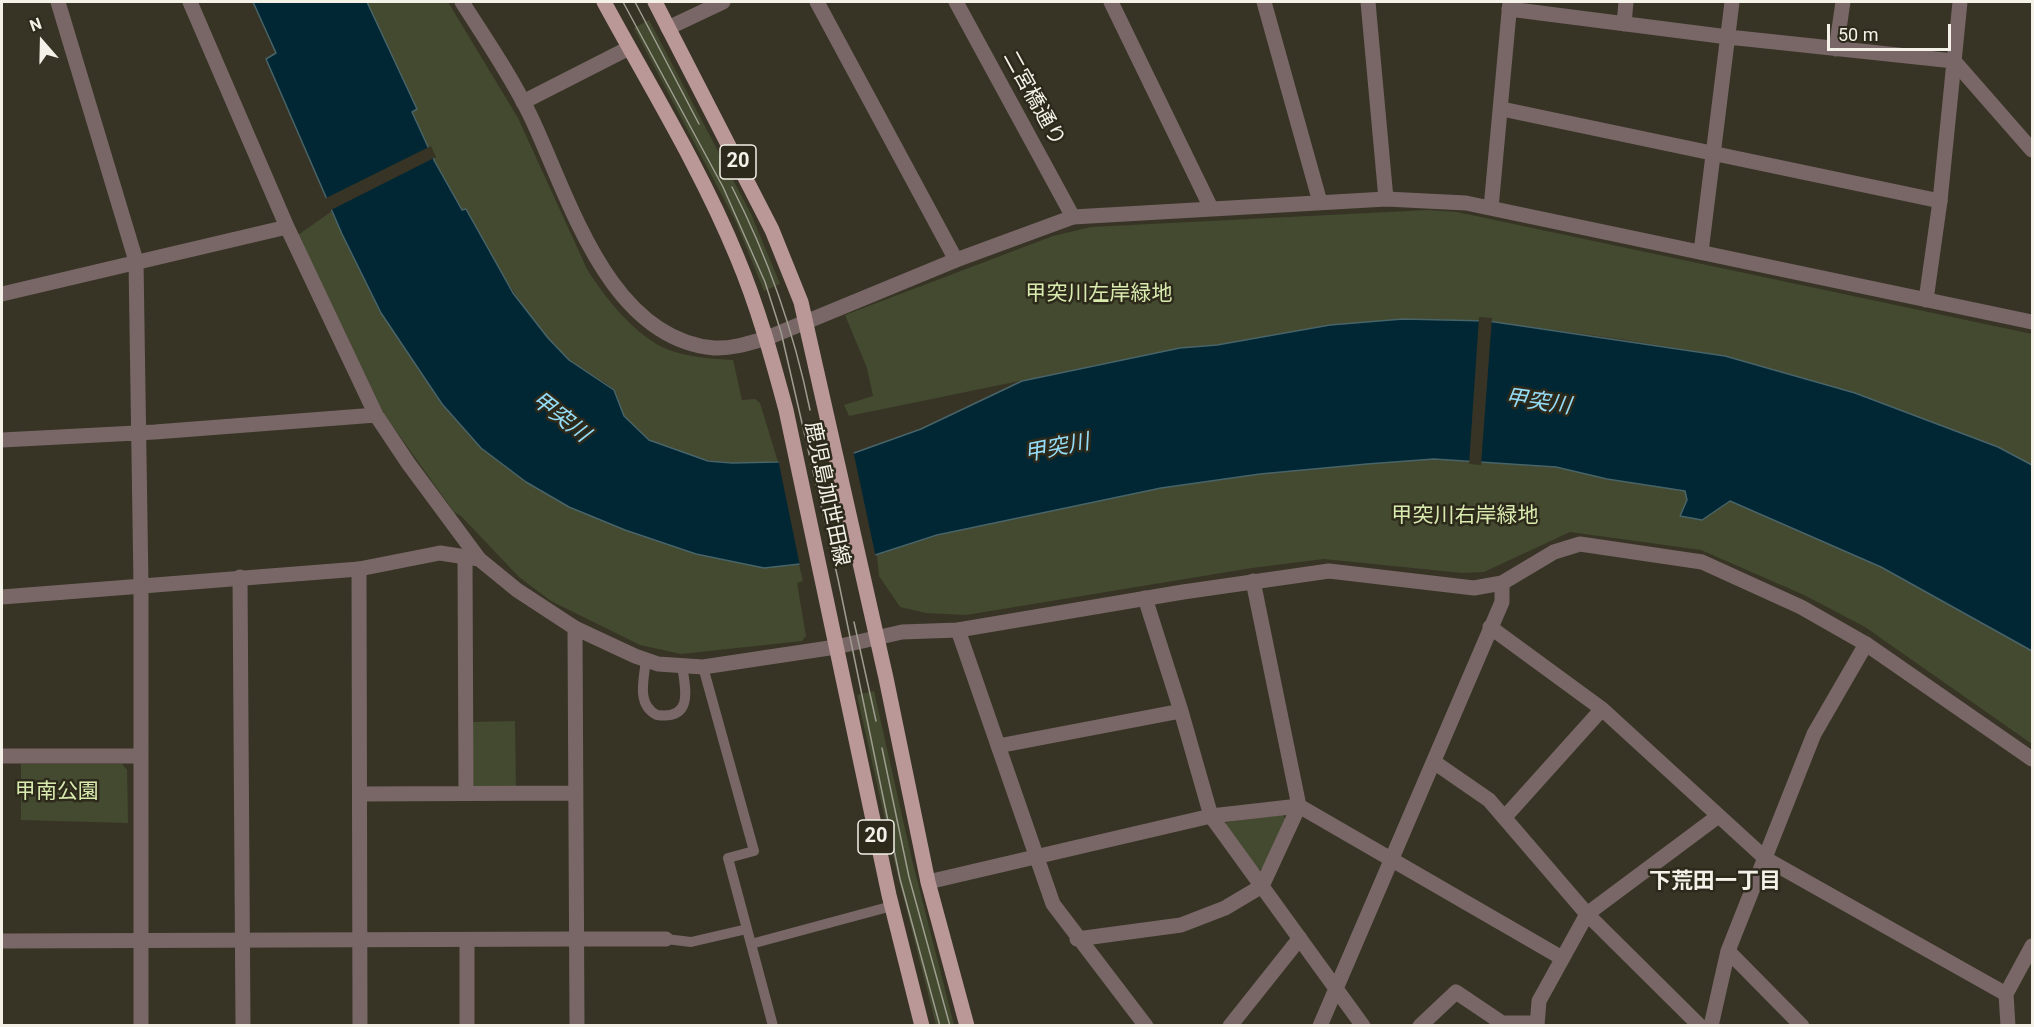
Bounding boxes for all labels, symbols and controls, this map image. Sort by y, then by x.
north arrow [12,12,72,72]
scale bar [1830,12,1954,50]
text: N [27,14,44,35]
text: 50 m [1838,24,1878,45]
street label: 二宮橋通り [997,47,1069,151]
road number: 20 [720,145,756,179]
park label: 甲突川左岸緑地 [1026,282,1172,308]
water label: 甲突川 [1503,385,1573,421]
water label: 甲突川 [526,387,594,449]
street label: 鹿児島加世田線 [798,419,854,569]
water label: 甲突川 [1022,430,1092,468]
park label: 甲突川右岸緑地 [1392,504,1538,530]
park label: 甲南公園 [15,780,99,806]
road number: 20 [858,820,894,854]
district label: 下荒田一丁目 [1649,869,1781,895]

